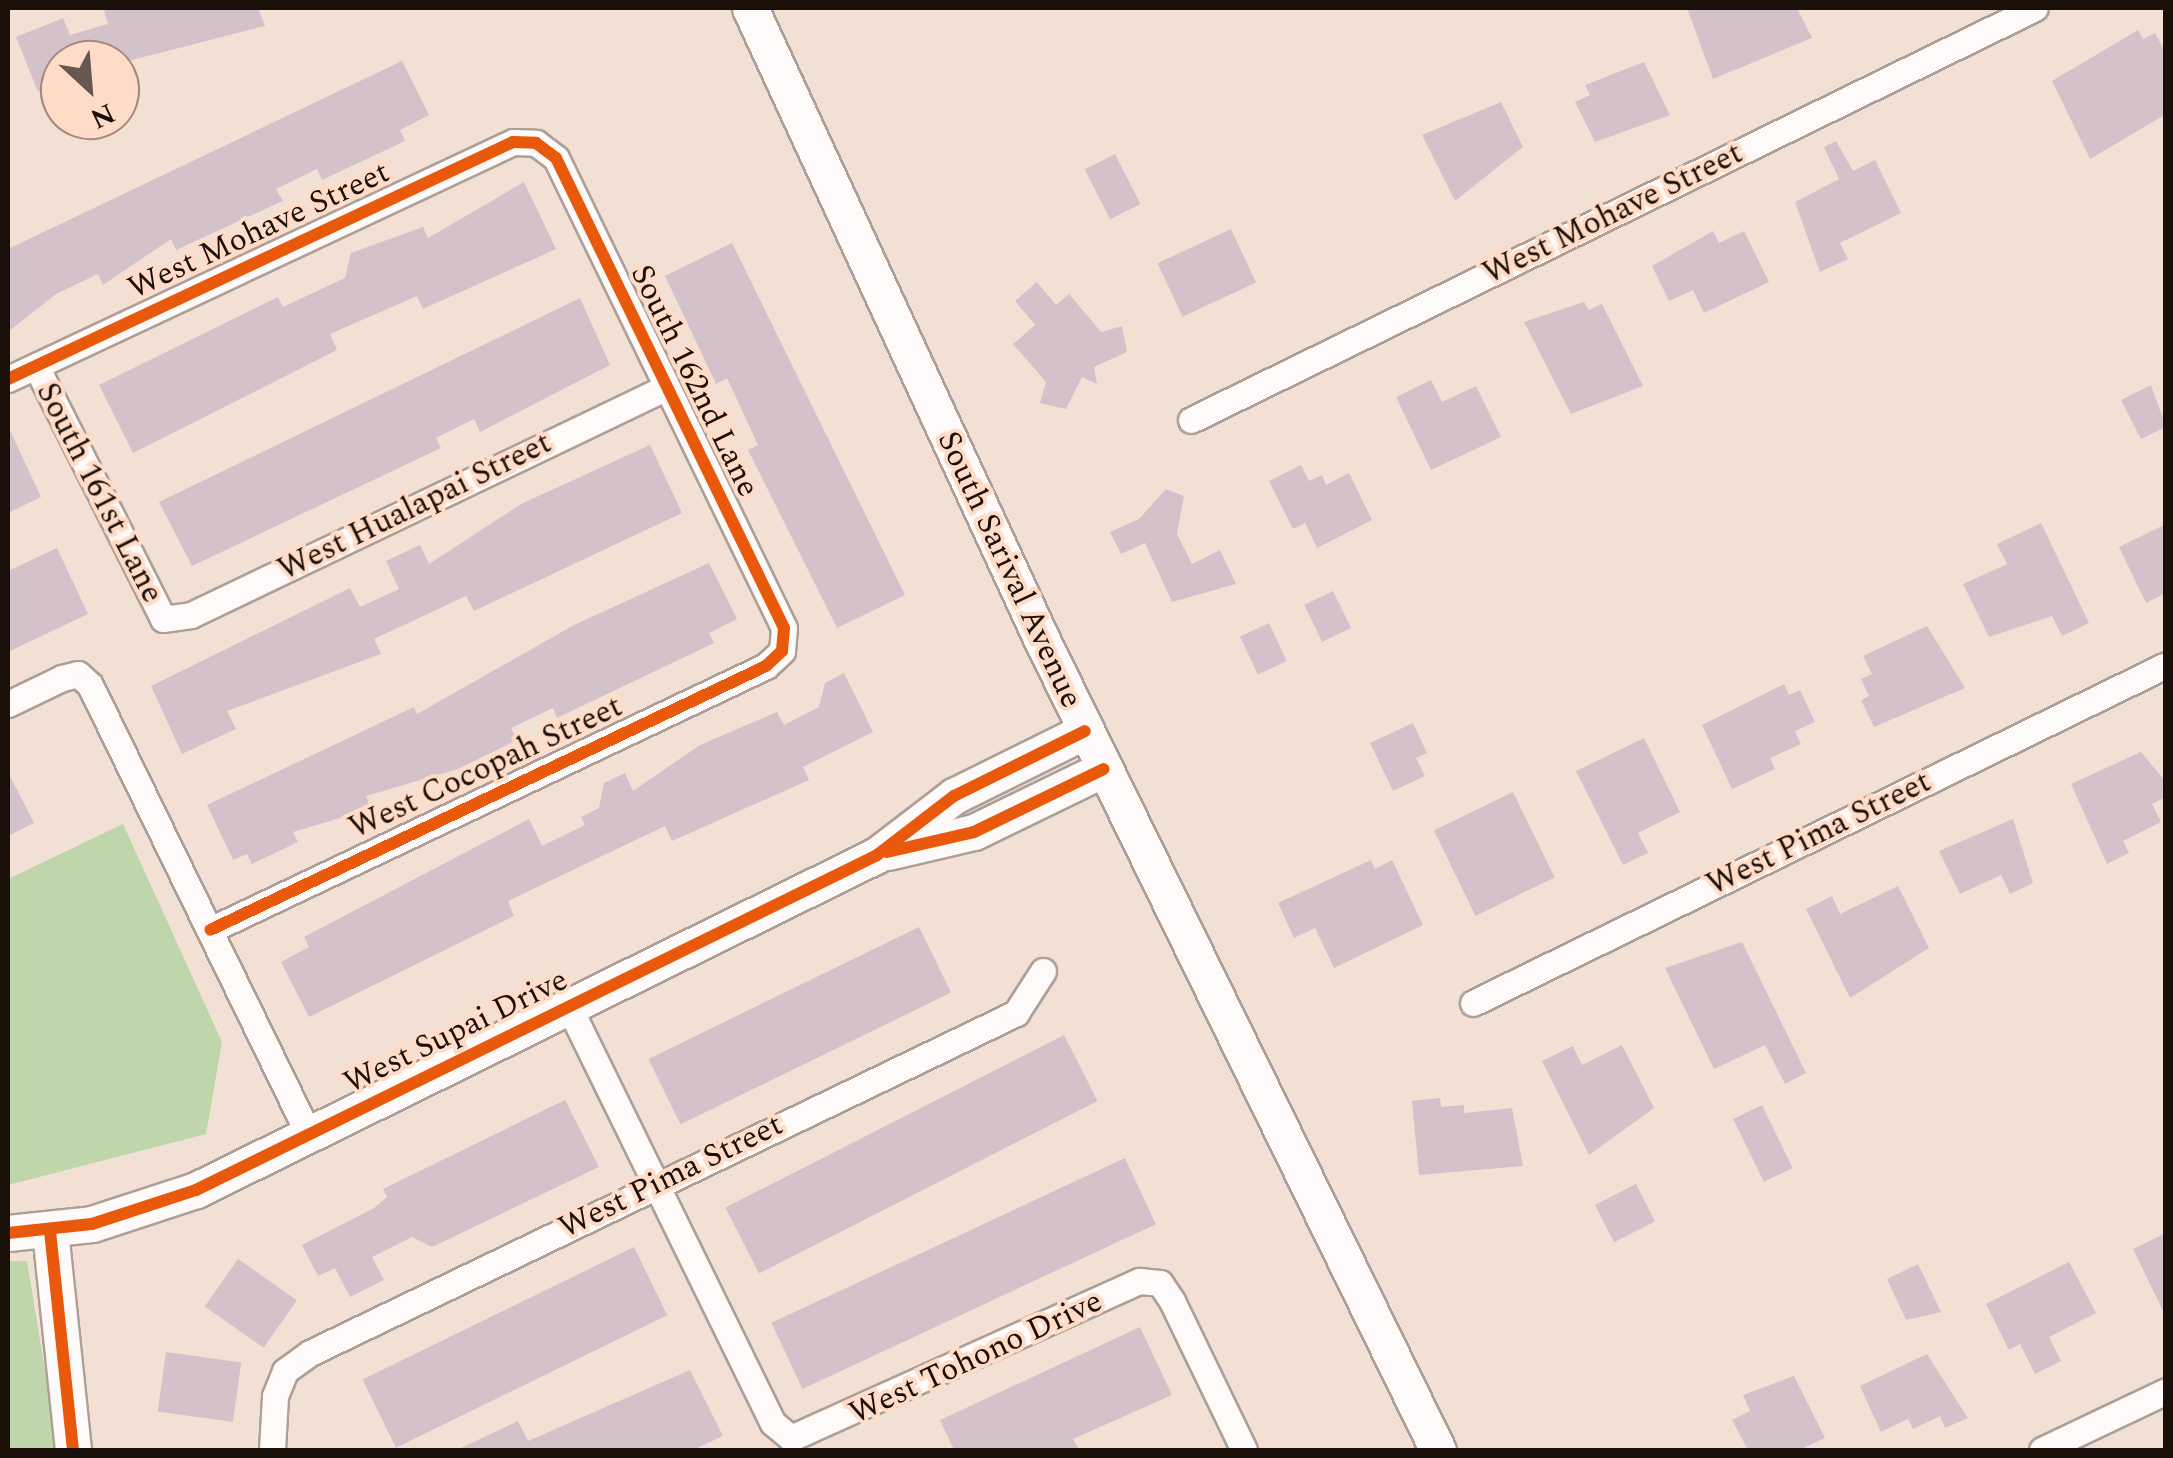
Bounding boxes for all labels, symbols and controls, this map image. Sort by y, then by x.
north arrow [40,40,140,140]
text: N [83,91,122,140]
street label: West Mohave Street [1477,135,1749,293]
street label: West Mohave Street [122,154,396,308]
street label: South 162nd Lane [621,259,767,503]
street label: South 161st Lane [27,377,171,609]
street label: West Hualapai Street [272,424,558,590]
street label: South Sarival Avenue [928,426,1090,714]
street label: West Cocopah Street [343,688,629,848]
street label: West Pima Street [1701,763,1937,905]
street label: West Supai Drive [338,961,574,1103]
street label: West Pima Street [553,1106,789,1248]
street label: West Tohono Drive [843,1283,1109,1433]

